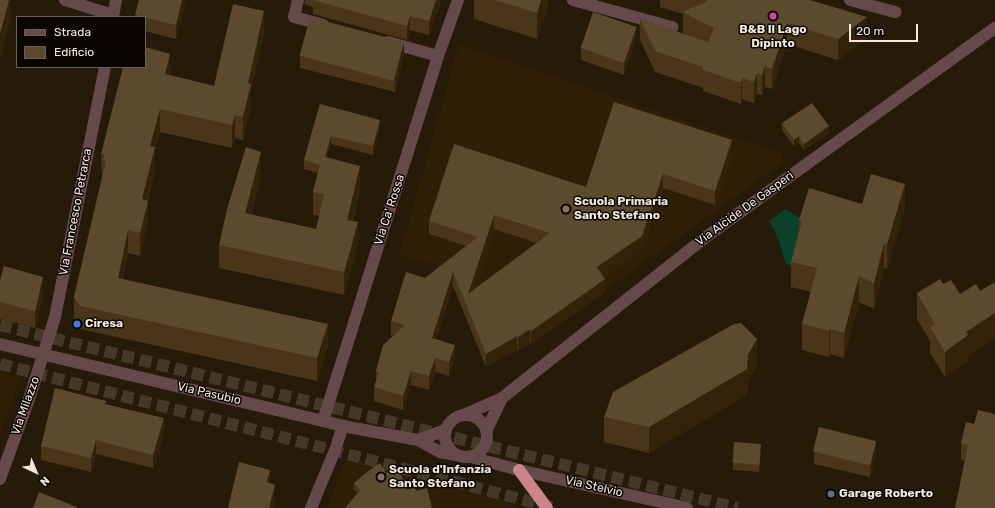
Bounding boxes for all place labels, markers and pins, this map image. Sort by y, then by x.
marker: B&B Il Lago Dipinto [768,11,778,21]
place label: B&B Il Lago Dipinto [739,23,807,51]
place label: Scuola Primaria Santo Stefano [574,195,668,223]
marker: Scuola Primaria Santo Stefano [561,204,571,214]
place label: Ciresa [85,317,123,331]
marker: Ciresa [72,319,82,329]
place label: Scuola d'Infanzia Santo Stefano [389,463,491,491]
marker: Scuola d'Infanzia Santo Stefano [376,472,386,482]
place label: Garage Roberto [839,487,933,501]
marker: Garage Roberto [826,489,836,499]

